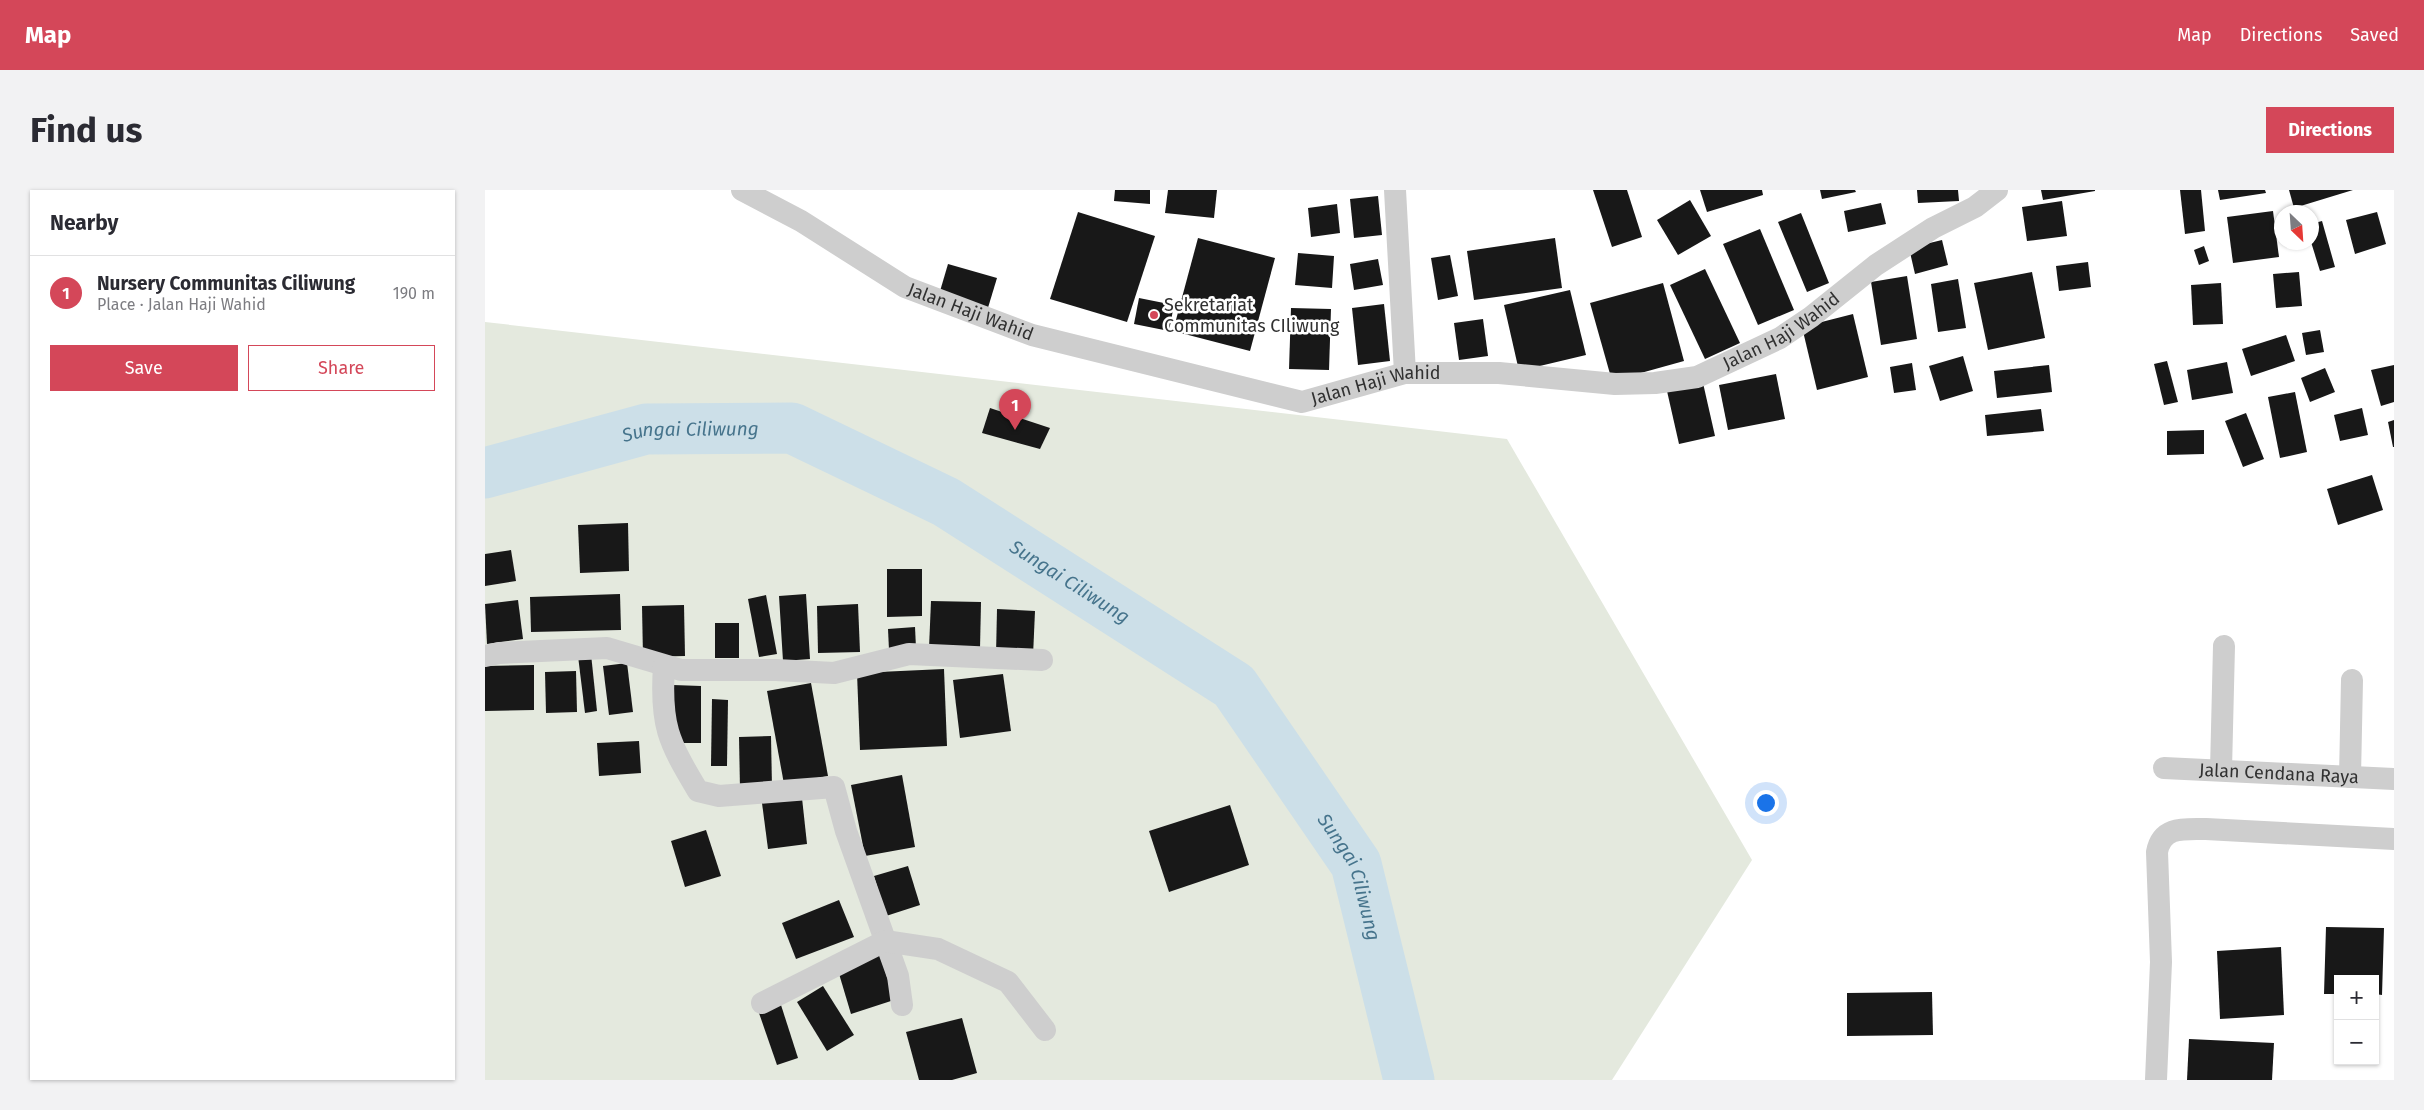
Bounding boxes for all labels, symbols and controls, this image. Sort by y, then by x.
text: Map [25,21,71,49]
text: Map [2177,24,2212,46]
text: Directions [2240,24,2322,46]
text: Saved [2350,24,2399,46]
button: Directions [2266,107,2394,153]
text: Find us [30,109,142,151]
north arrow [2274,205,2319,250]
text: Nearby [50,210,118,236]
text: Nursery Communitas Ciliwung [97,272,355,295]
street label: Jalan Haji Wahid [905,278,1037,346]
text: 1 [62,284,70,303]
text: 190 m [393,284,435,303]
street label: Jalan Haji Wahid [1719,287,1844,374]
place label: Sekretariat Communitas CIliwung [1164,294,1340,337]
text: Place · Jalan Haji Wahid [97,295,266,314]
marker: Sekretariat Communitas CIliwung [1148,309,1160,321]
button: Save [50,345,238,391]
button: Share [248,345,435,391]
street label: Jalan Haji Wahid [1308,362,1441,410]
pin: 1 [999,389,1031,430]
water label: Sungai Ciliwung [618,417,759,447]
water label: Sungai Ciliwung [1005,534,1134,628]
street label: Jalan Cendana Raya [2198,759,2359,788]
your location [1753,790,1779,816]
water label: Sungai Ciliwung [1313,808,1386,943]
map controls [2334,975,2379,1065]
button: + [2334,975,2379,1020]
button: − [2334,1020,2379,1065]

